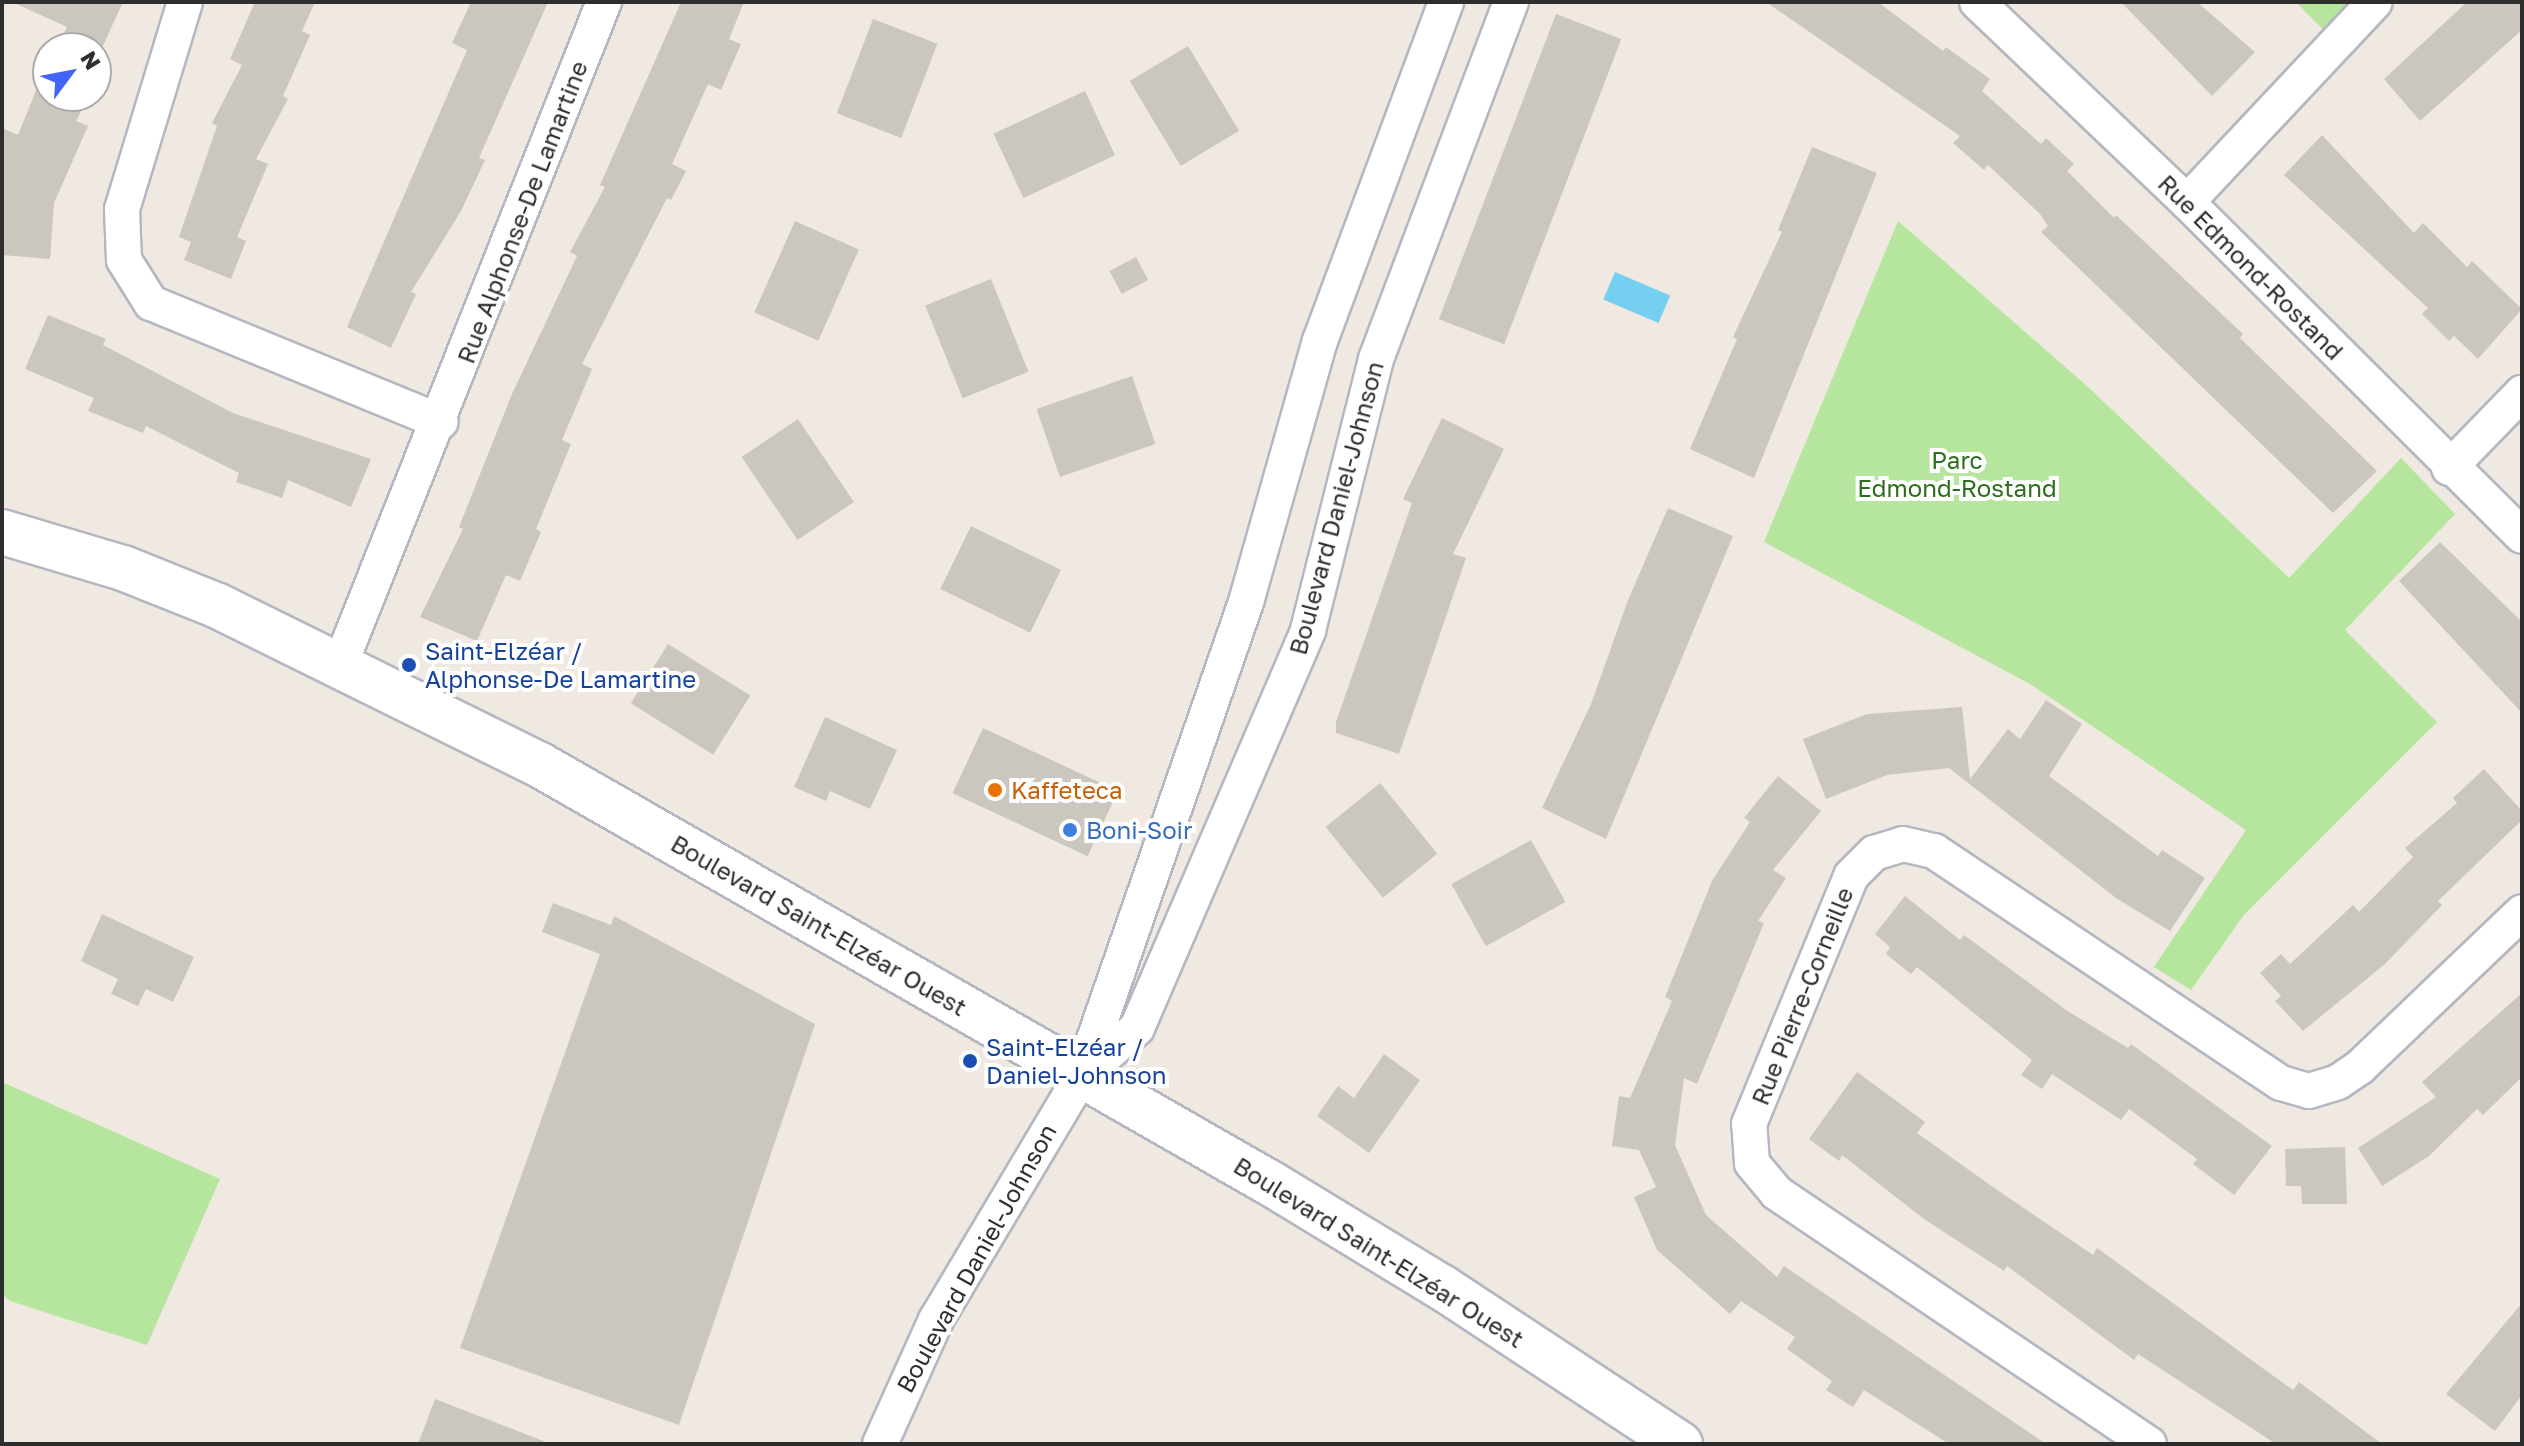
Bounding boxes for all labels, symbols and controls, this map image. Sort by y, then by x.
north arrow [32,32,112,112]
text: N [75,46,107,74]
street label: Rue Alphonse-De Lamartine [451,57,593,367]
street label: Rue Edmond-Rostand [2153,169,2349,365]
street label: Boulevard Daniel-Johnson [1283,358,1389,658]
park label: Parc Edmond-Rostand [1857,446,2057,502]
place label: Saint-Elzéar / Alphonse-De Lamartine [425,637,696,693]
marker: Saint-Elzéar / Alphonse-De Lamartine [400,656,418,674]
place label: Kaffeteca [1011,776,1122,804]
marker: Kaffeteca [986,781,1004,799]
place label: Boni-Soir [1086,816,1192,844]
marker: Boni-Soir [1061,821,1079,839]
street label: Boulevard Saint-Elzéar Ouest [666,828,972,1022]
street label: Rue Pierre-Corneille [1745,883,1859,1109]
place label: Saint-Elzéar / Daniel-Johnson [986,1033,1166,1089]
marker: Saint-Elzéar / Daniel-Johnson [961,1052,979,1070]
street label: Boulevard Daniel-Johnson [890,1119,1062,1397]
street label: Boulevard Saint-Elzéar Ouest [1229,1151,1529,1353]

